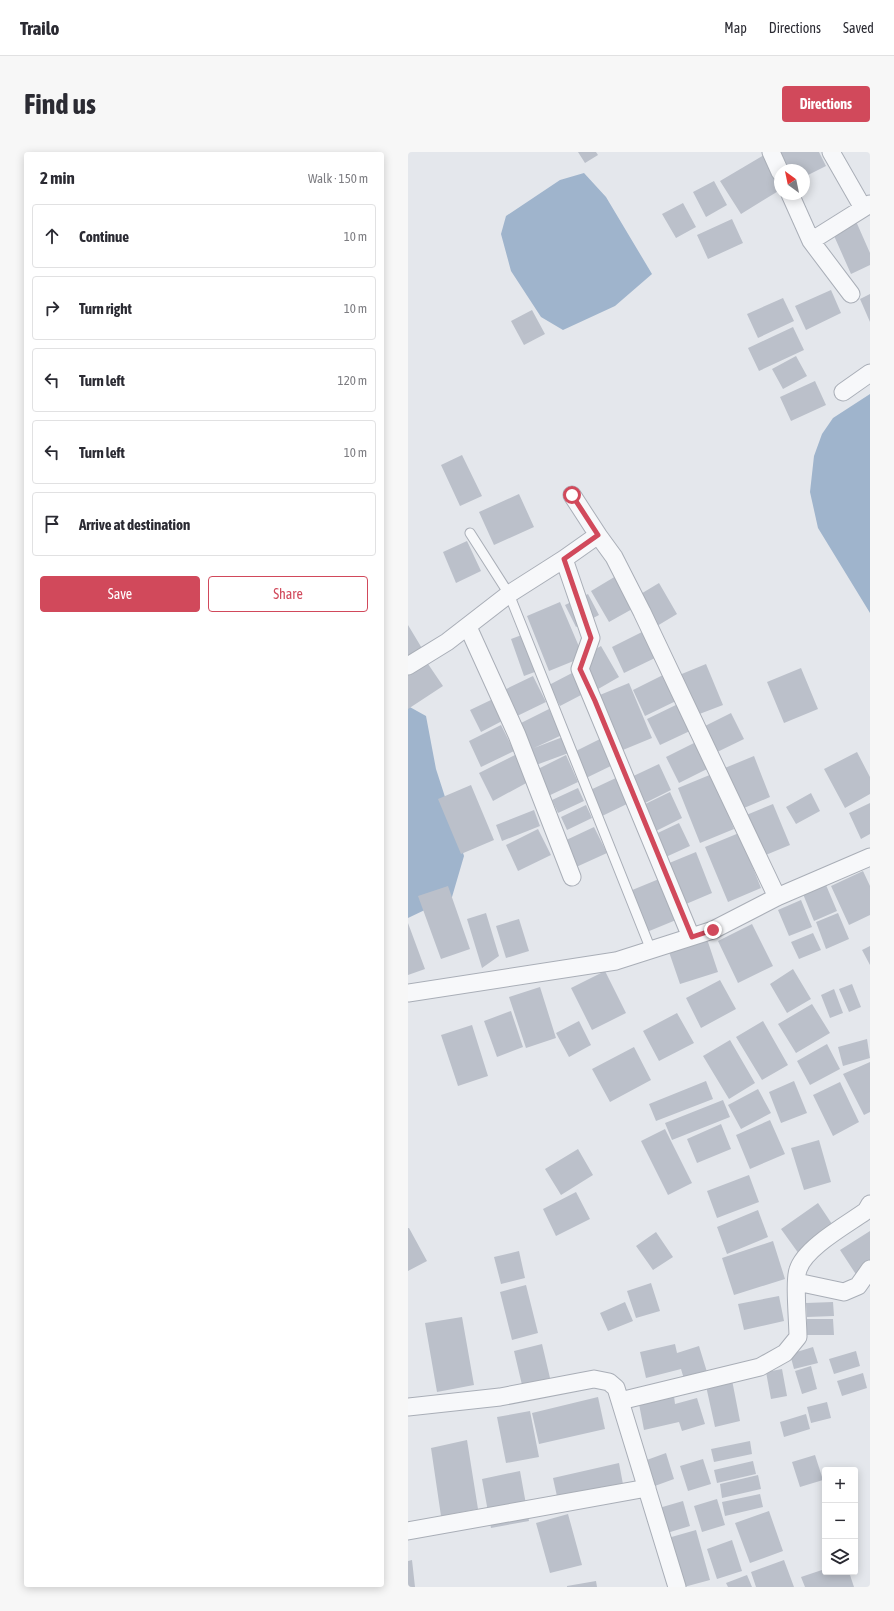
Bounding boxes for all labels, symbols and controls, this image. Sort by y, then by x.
text: Trailo [20,17,59,39]
text: Map [724,20,747,36]
text: Directions [769,20,821,36]
text: Saved [843,20,874,36]
button: Directions [782,86,870,122]
text: Find us [24,88,96,120]
north arrow [774,164,810,200]
text: 2 min [40,168,75,188]
text: Walk · 150 m [308,171,368,186]
icon: ahead [41,225,63,247]
text: Continue [79,228,129,245]
text: 10 m [344,229,367,244]
icon: right [41,297,63,319]
text: Turn right [79,300,132,317]
text: 10 m [344,301,367,316]
icon: left [41,369,63,391]
text: Turn left [79,372,125,389]
text: 120 m [338,373,367,388]
icon: left [41,441,63,463]
text: Turn left [79,444,125,461]
text: 10 m [344,445,367,460]
route start [563,486,581,504]
icon: arrive [41,513,63,535]
text: Arrive at destination [79,516,190,533]
button: Save [40,576,200,612]
button: Share [208,576,368,612]
route end [704,921,722,939]
map controls [822,1467,858,1575]
button: + [822,1467,858,1503]
button: − [822,1503,858,1539]
button: layers [822,1539,858,1575]

